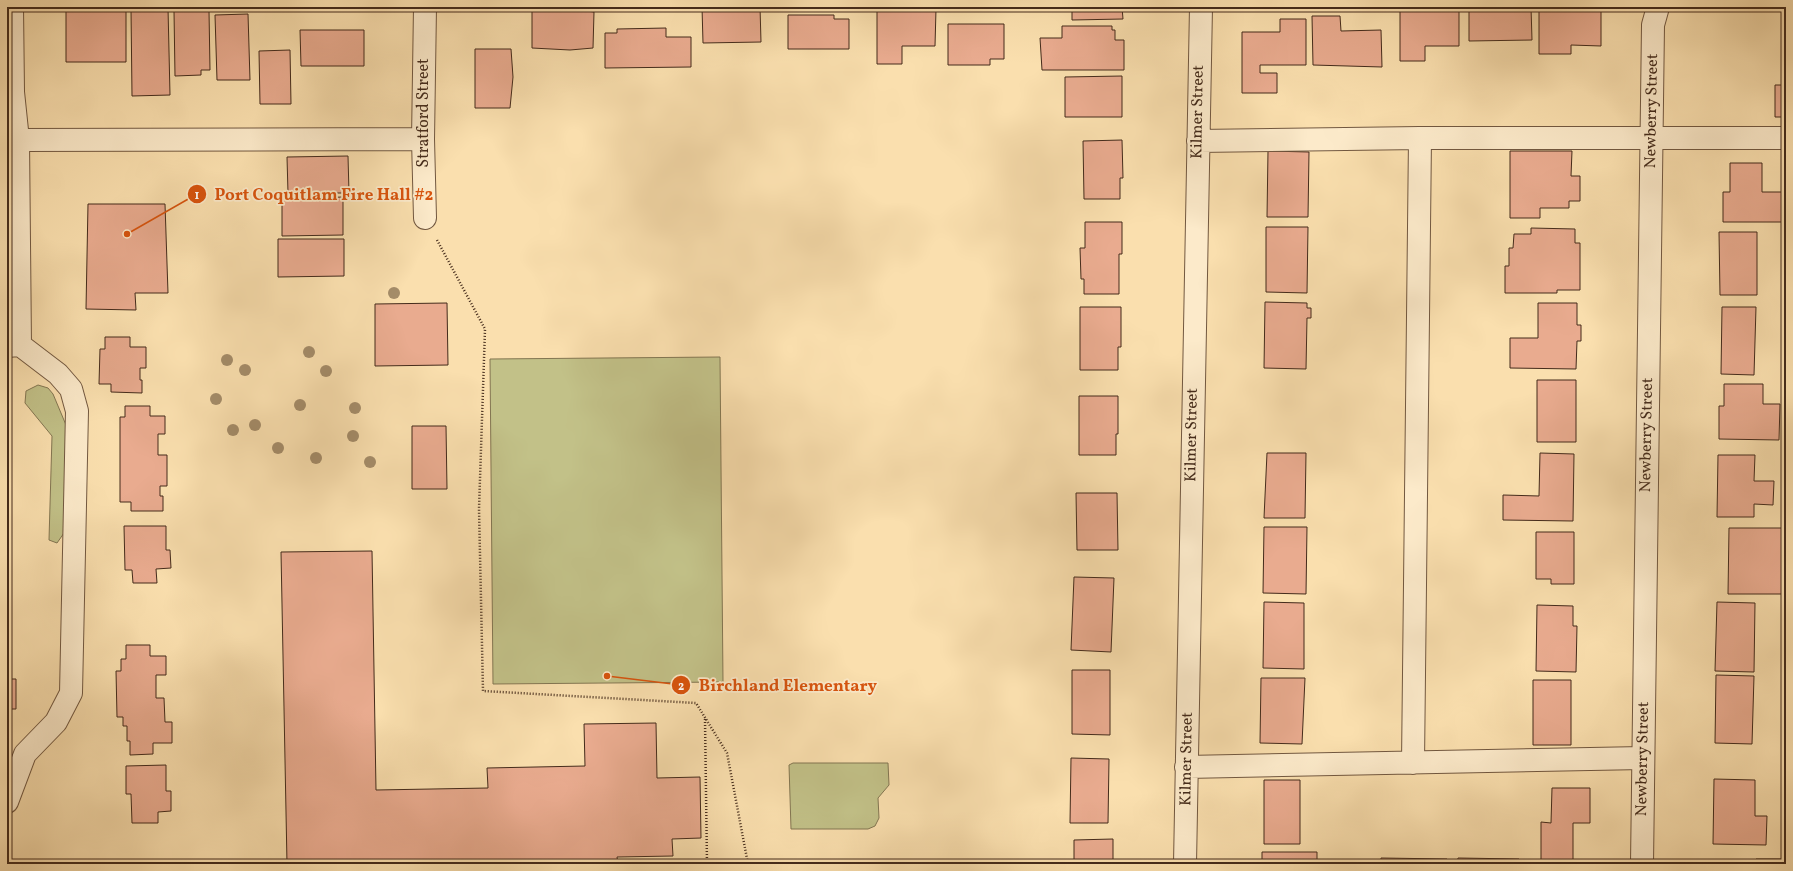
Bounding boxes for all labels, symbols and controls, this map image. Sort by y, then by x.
street label: Newberry Street [1640,53,1664,169]
street label: Stratford Street [413,58,435,168]
street label: Kilmer Street [1186,64,1210,159]
callout: Port Coquitlam Fire Hall #2 [187,180,442,209]
text: Port Coquitlam Fire Hall #2 [215,184,434,207]
text: 1 [195,188,200,204]
street label: Newberry Street [1635,377,1659,493]
street label: Kilmer Street [1180,387,1204,482]
callout: Birchland Elementary [671,671,885,700]
text: Birchland Elementary [699,675,878,698]
text: 2 [678,679,684,695]
street label: Newberry Street [1631,701,1655,817]
street label: Kilmer Street [1175,711,1199,806]

